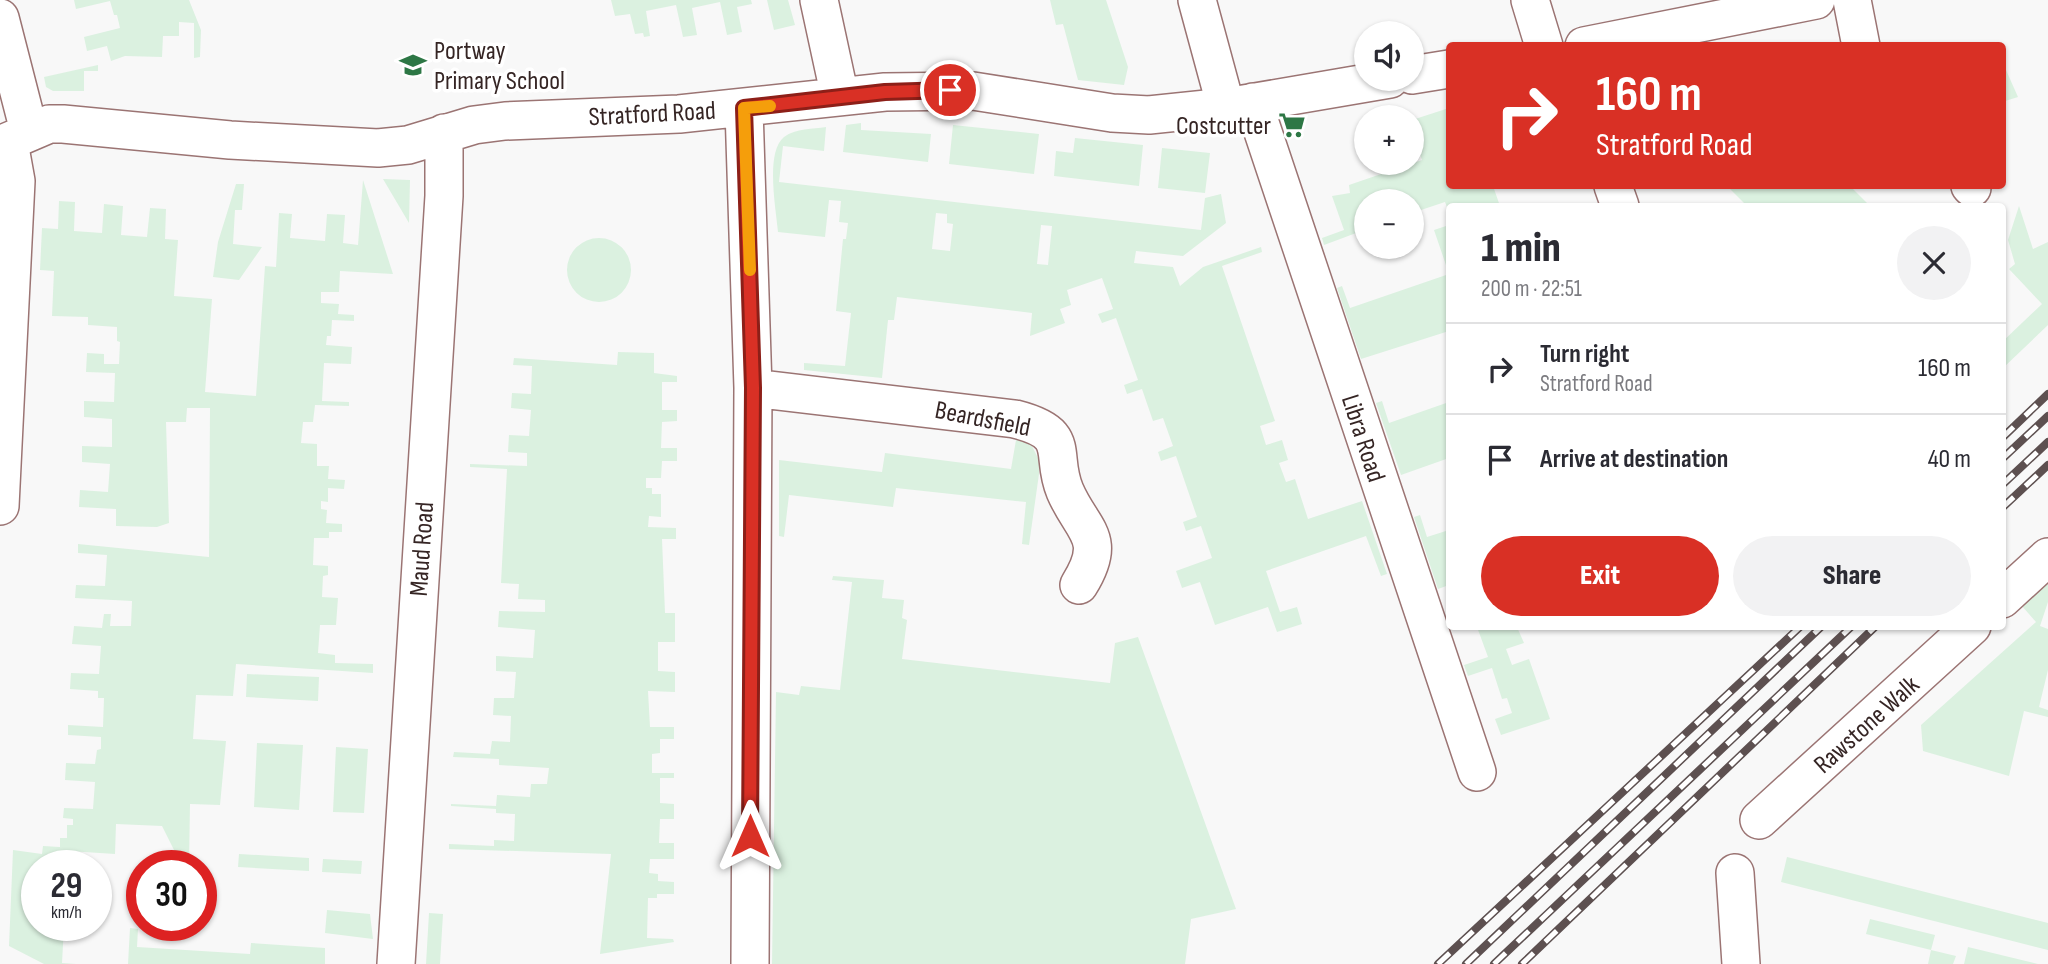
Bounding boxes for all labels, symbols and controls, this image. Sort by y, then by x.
map controls [1354,21,1424,259]
button: sound [1354,21,1424,91]
place label: Portway Primary School [434,36,565,97]
school or university icon: Portway Primary School [398,50,428,80]
pin [920,60,980,120]
text: 160 m [1596,66,1702,125]
icon: right [1481,70,1572,161]
icon: arrive [931,71,969,109]
street label: Stratford Road [588,96,716,133]
button: + [1354,105,1424,175]
supermarket icon: Costcutter [1277,110,1307,140]
place label: Costcutter [1176,111,1272,142]
text: Stratford Road [1596,126,1752,165]
button: − [1354,189,1424,259]
text: 1 min [1481,223,1561,274]
button: close [1897,226,1971,300]
text: 200 m · 22:51 [1481,275,1582,303]
text: Turn right [1540,339,1629,370]
icon: right [1481,350,1519,388]
text: 160 m [1918,353,1971,384]
text: Stratford Road [1540,370,1652,398]
street label: Libra Road [1334,391,1391,486]
street label: Beardsfield [932,395,1033,444]
icon: arrive [1481,441,1519,479]
text: Arrive at destination [1540,444,1728,475]
text: 40 m [1928,444,1971,475]
street label: Maud Road [404,501,441,597]
button: Exit [1481,536,1719,616]
button: Share [1733,536,1971,616]
street label: Rawstone Walk [1808,670,1926,780]
position arrow [713,799,787,873]
speed limit sign: 30 [126,850,217,941]
text: 29 [51,865,82,908]
text: km/h [51,902,82,923]

